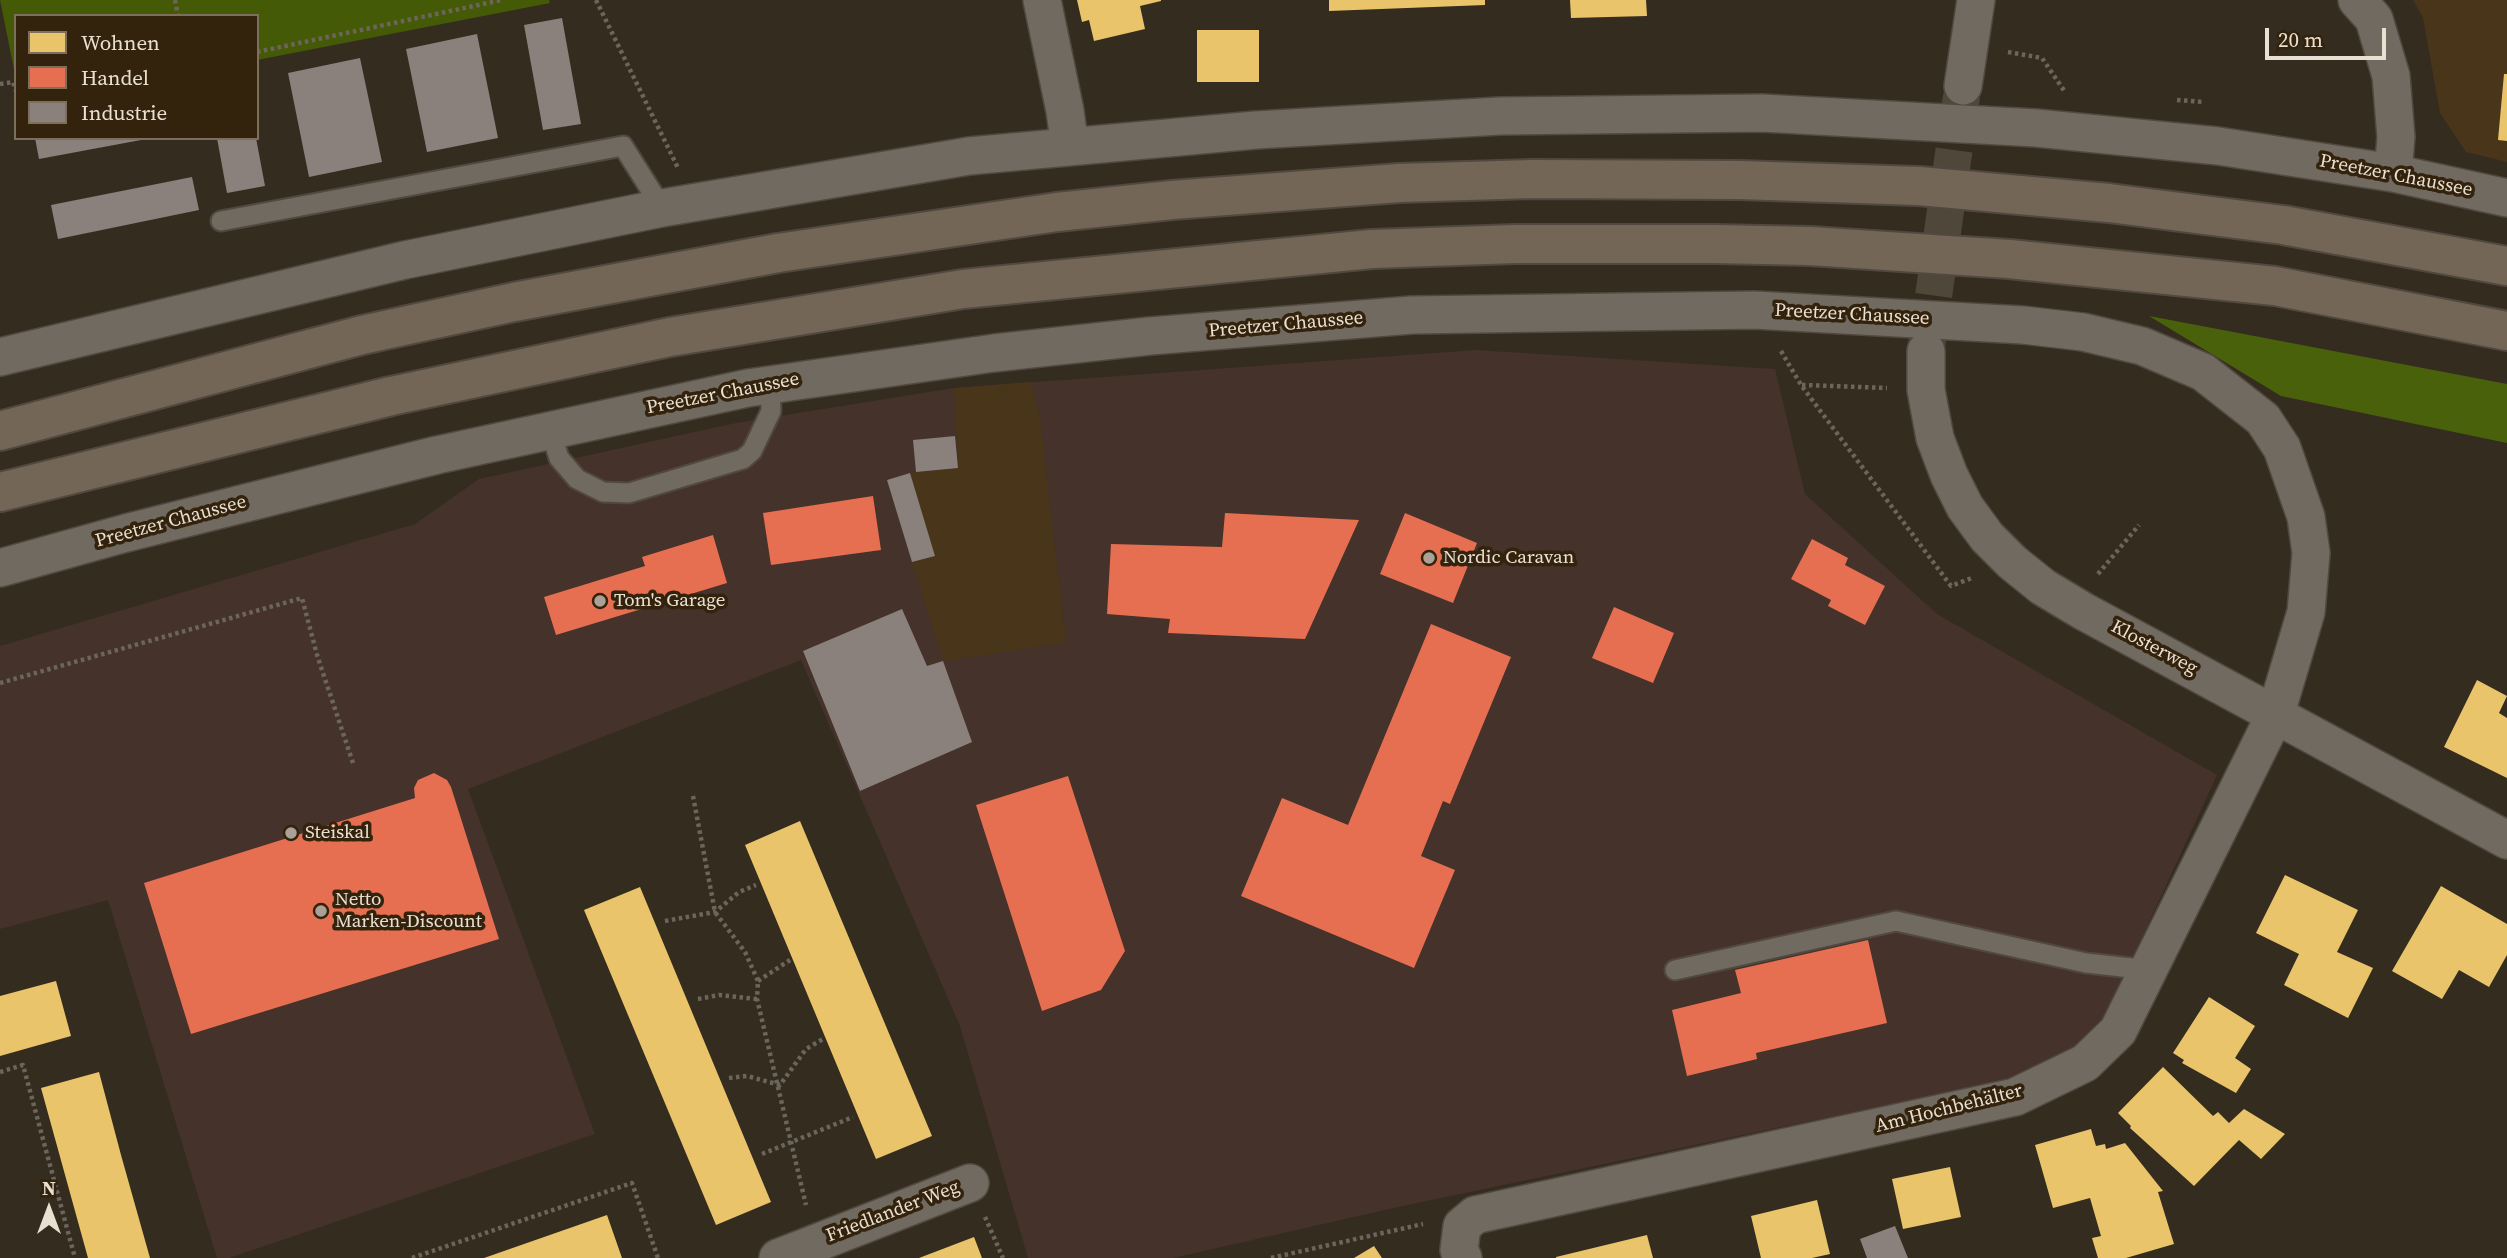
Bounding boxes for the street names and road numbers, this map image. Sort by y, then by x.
street label: Preetzer Chaussee [2318,150,2474,202]
street label: Preetzer Chaussee [1774,300,1930,330]
street label: Preetzer Chaussee [1208,307,1364,343]
street label: Preetzer Chaussee [645,368,801,420]
street label: Preetzer Chaussee [93,491,249,553]
street label: Klosterweg [2107,616,2201,680]
street label: Am Hochbehälter [1873,1080,2025,1138]
street label: Friedlander Weg [823,1176,963,1248]

